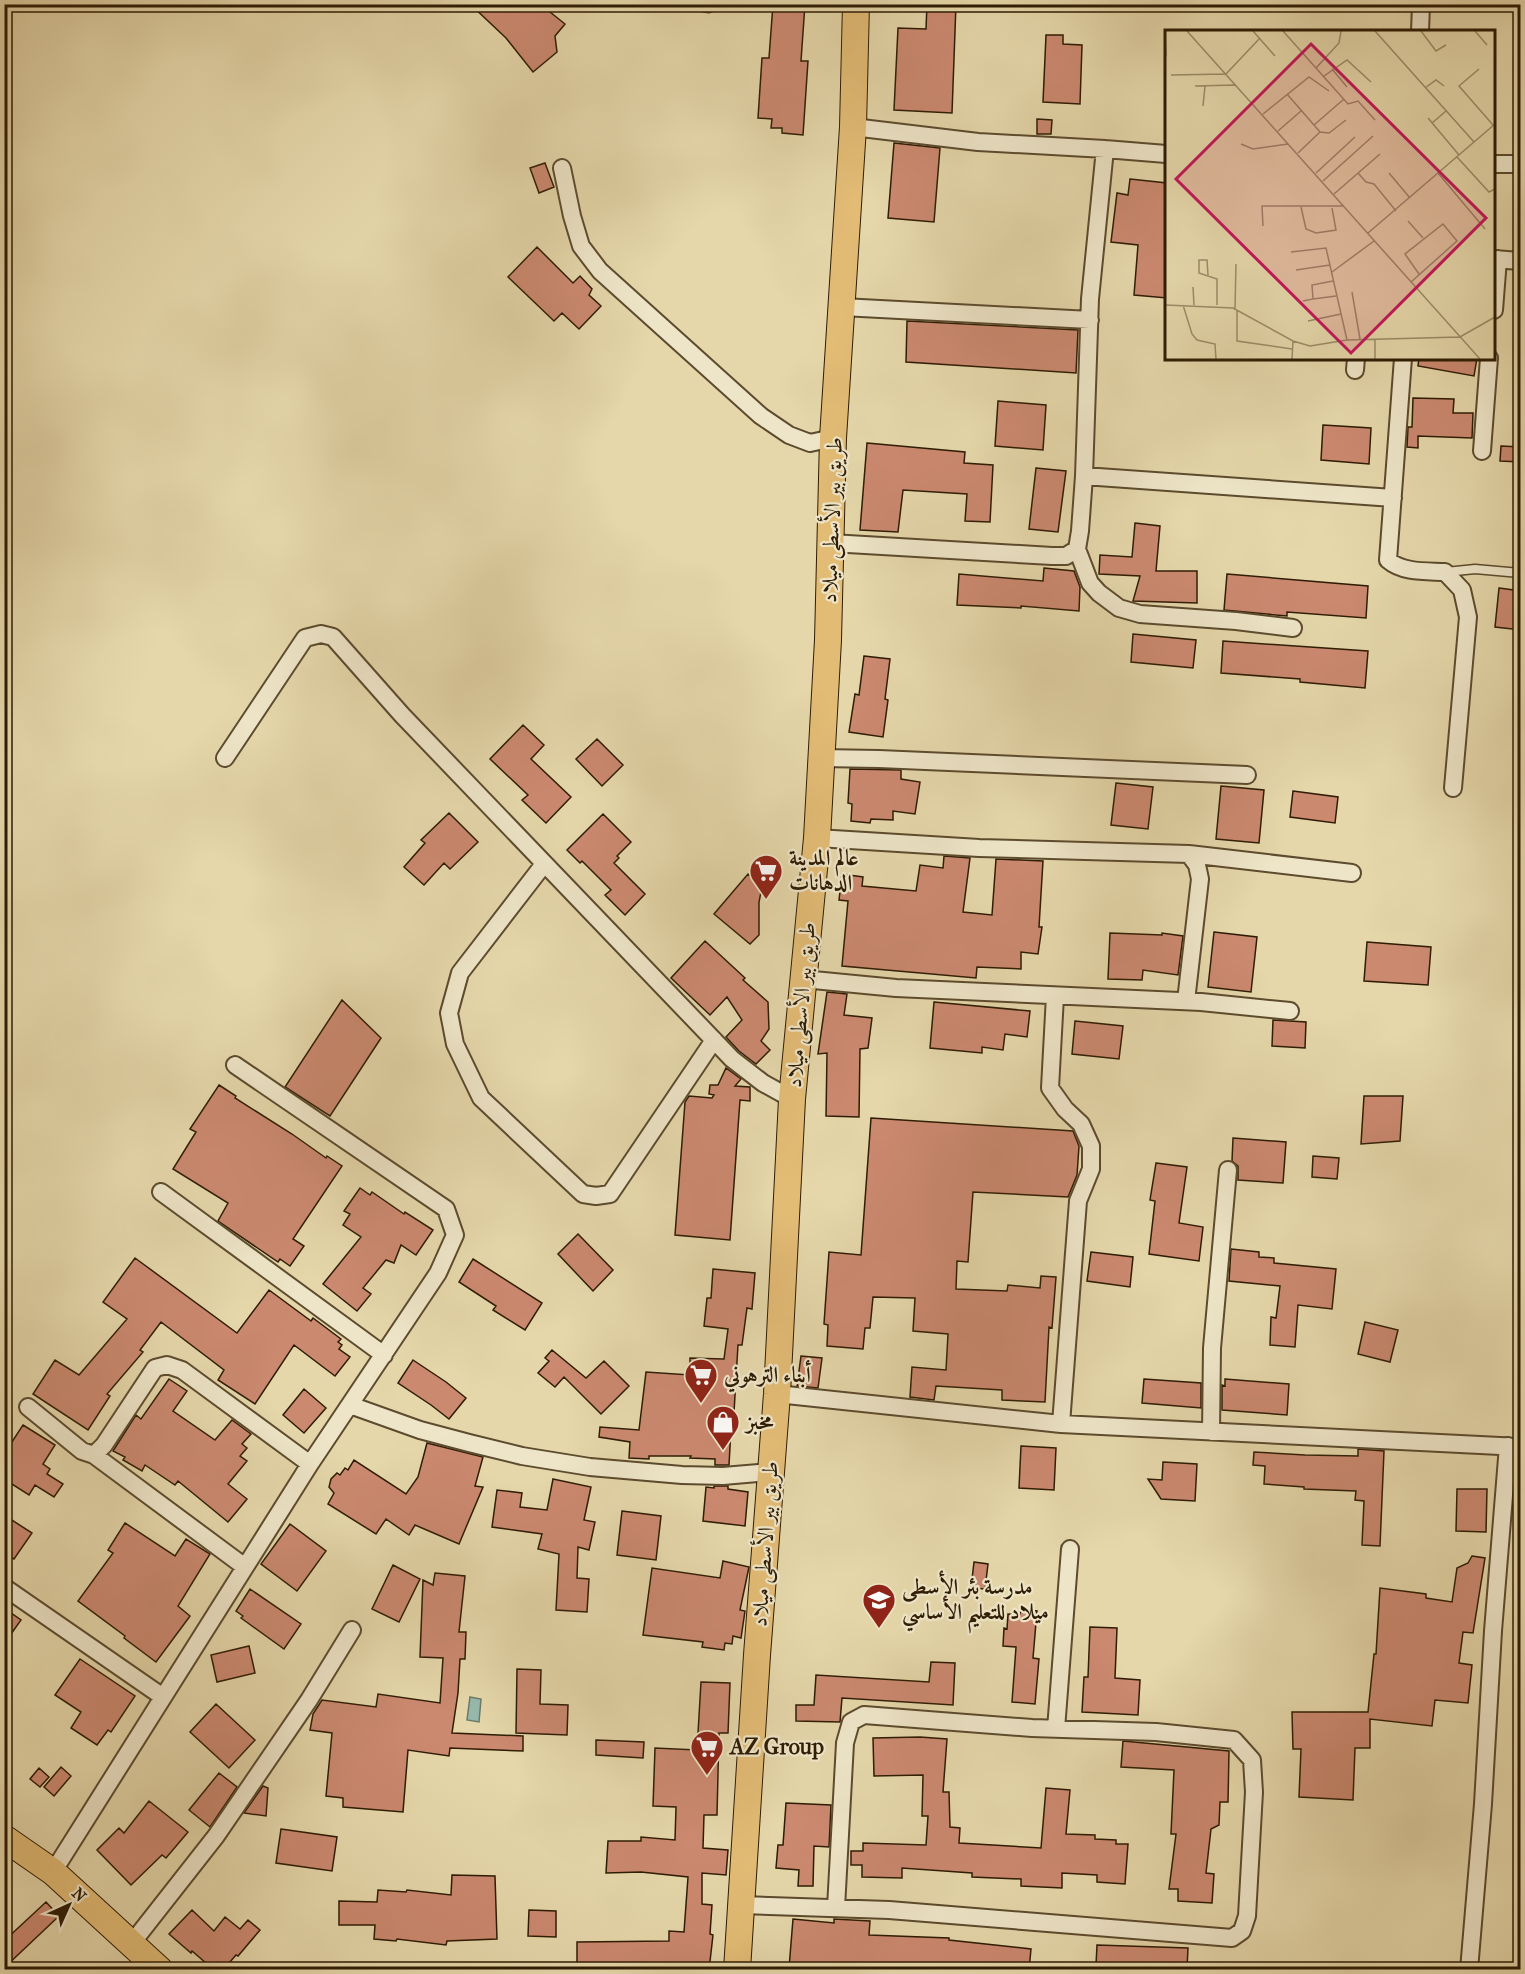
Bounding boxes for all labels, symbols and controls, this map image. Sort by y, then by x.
inset map [1165,30,1495,360]
street label: طريق بير الأسطى ميلاد [813,436,850,604]
place label: عالم المدينة الدهانات [789,845,859,896]
supermarket icon: عالم المدينة الدهانات [748,853,784,900]
street label: طريق بير الأسطى ميلاد [778,921,823,1089]
supermarket icon: أبناء الترهوني [683,1357,719,1404]
place label: أبناء الترهوني [723,1359,812,1393]
shop icon: مخبز [705,1404,741,1451]
place label: مخبز [743,1409,774,1435]
street label: طريق بير الأسطى ميلاد [743,1460,786,1628]
place label: مدرسة بئر الأسطى ميلاد للتعليم الأساسي [902,1570,1049,1634]
school or university icon: مدرسة بئر الأسطى ميلاد للتعليم الأساسي [861,1582,897,1629]
supermarket icon: AZ Group [689,1729,725,1776]
place label: AZ Group [728,1734,824,1760]
north arrow [39,1875,99,1935]
text: N [68,1884,91,1906]

